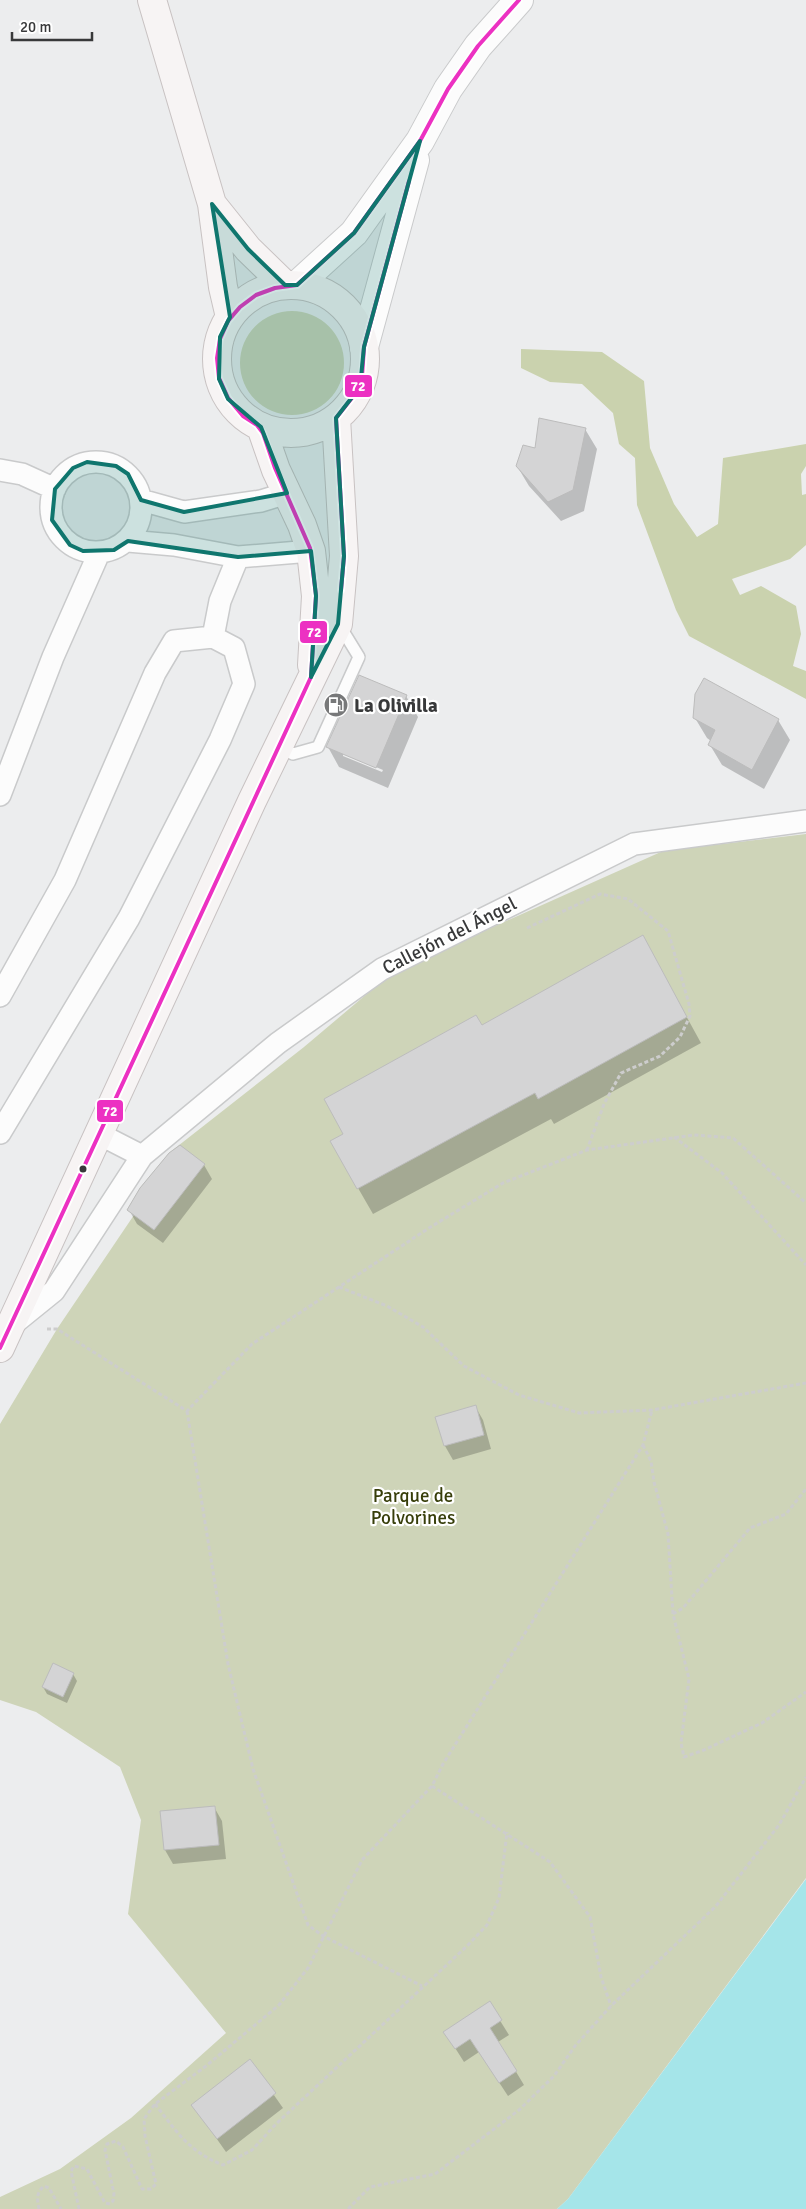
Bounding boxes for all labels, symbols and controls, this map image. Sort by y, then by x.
scale bar [12,10,92,42]
text: 20 m [20,18,51,36]
line badge: 72 [344,374,373,398]
text: 72 [350,378,366,395]
line badge: 72 [299,620,328,644]
text: 72 [306,624,322,641]
fuel station icon: La Olivilla [323,692,349,718]
place label: La Olivilla [354,694,438,718]
street label: Callejón del Ángel [378,892,521,980]
line badge: 72 [96,1099,124,1123]
text: 72 [102,1103,118,1120]
unlabelled marker [78,1164,88,1174]
park label: Parque de Polvorines [371,1484,455,1530]

